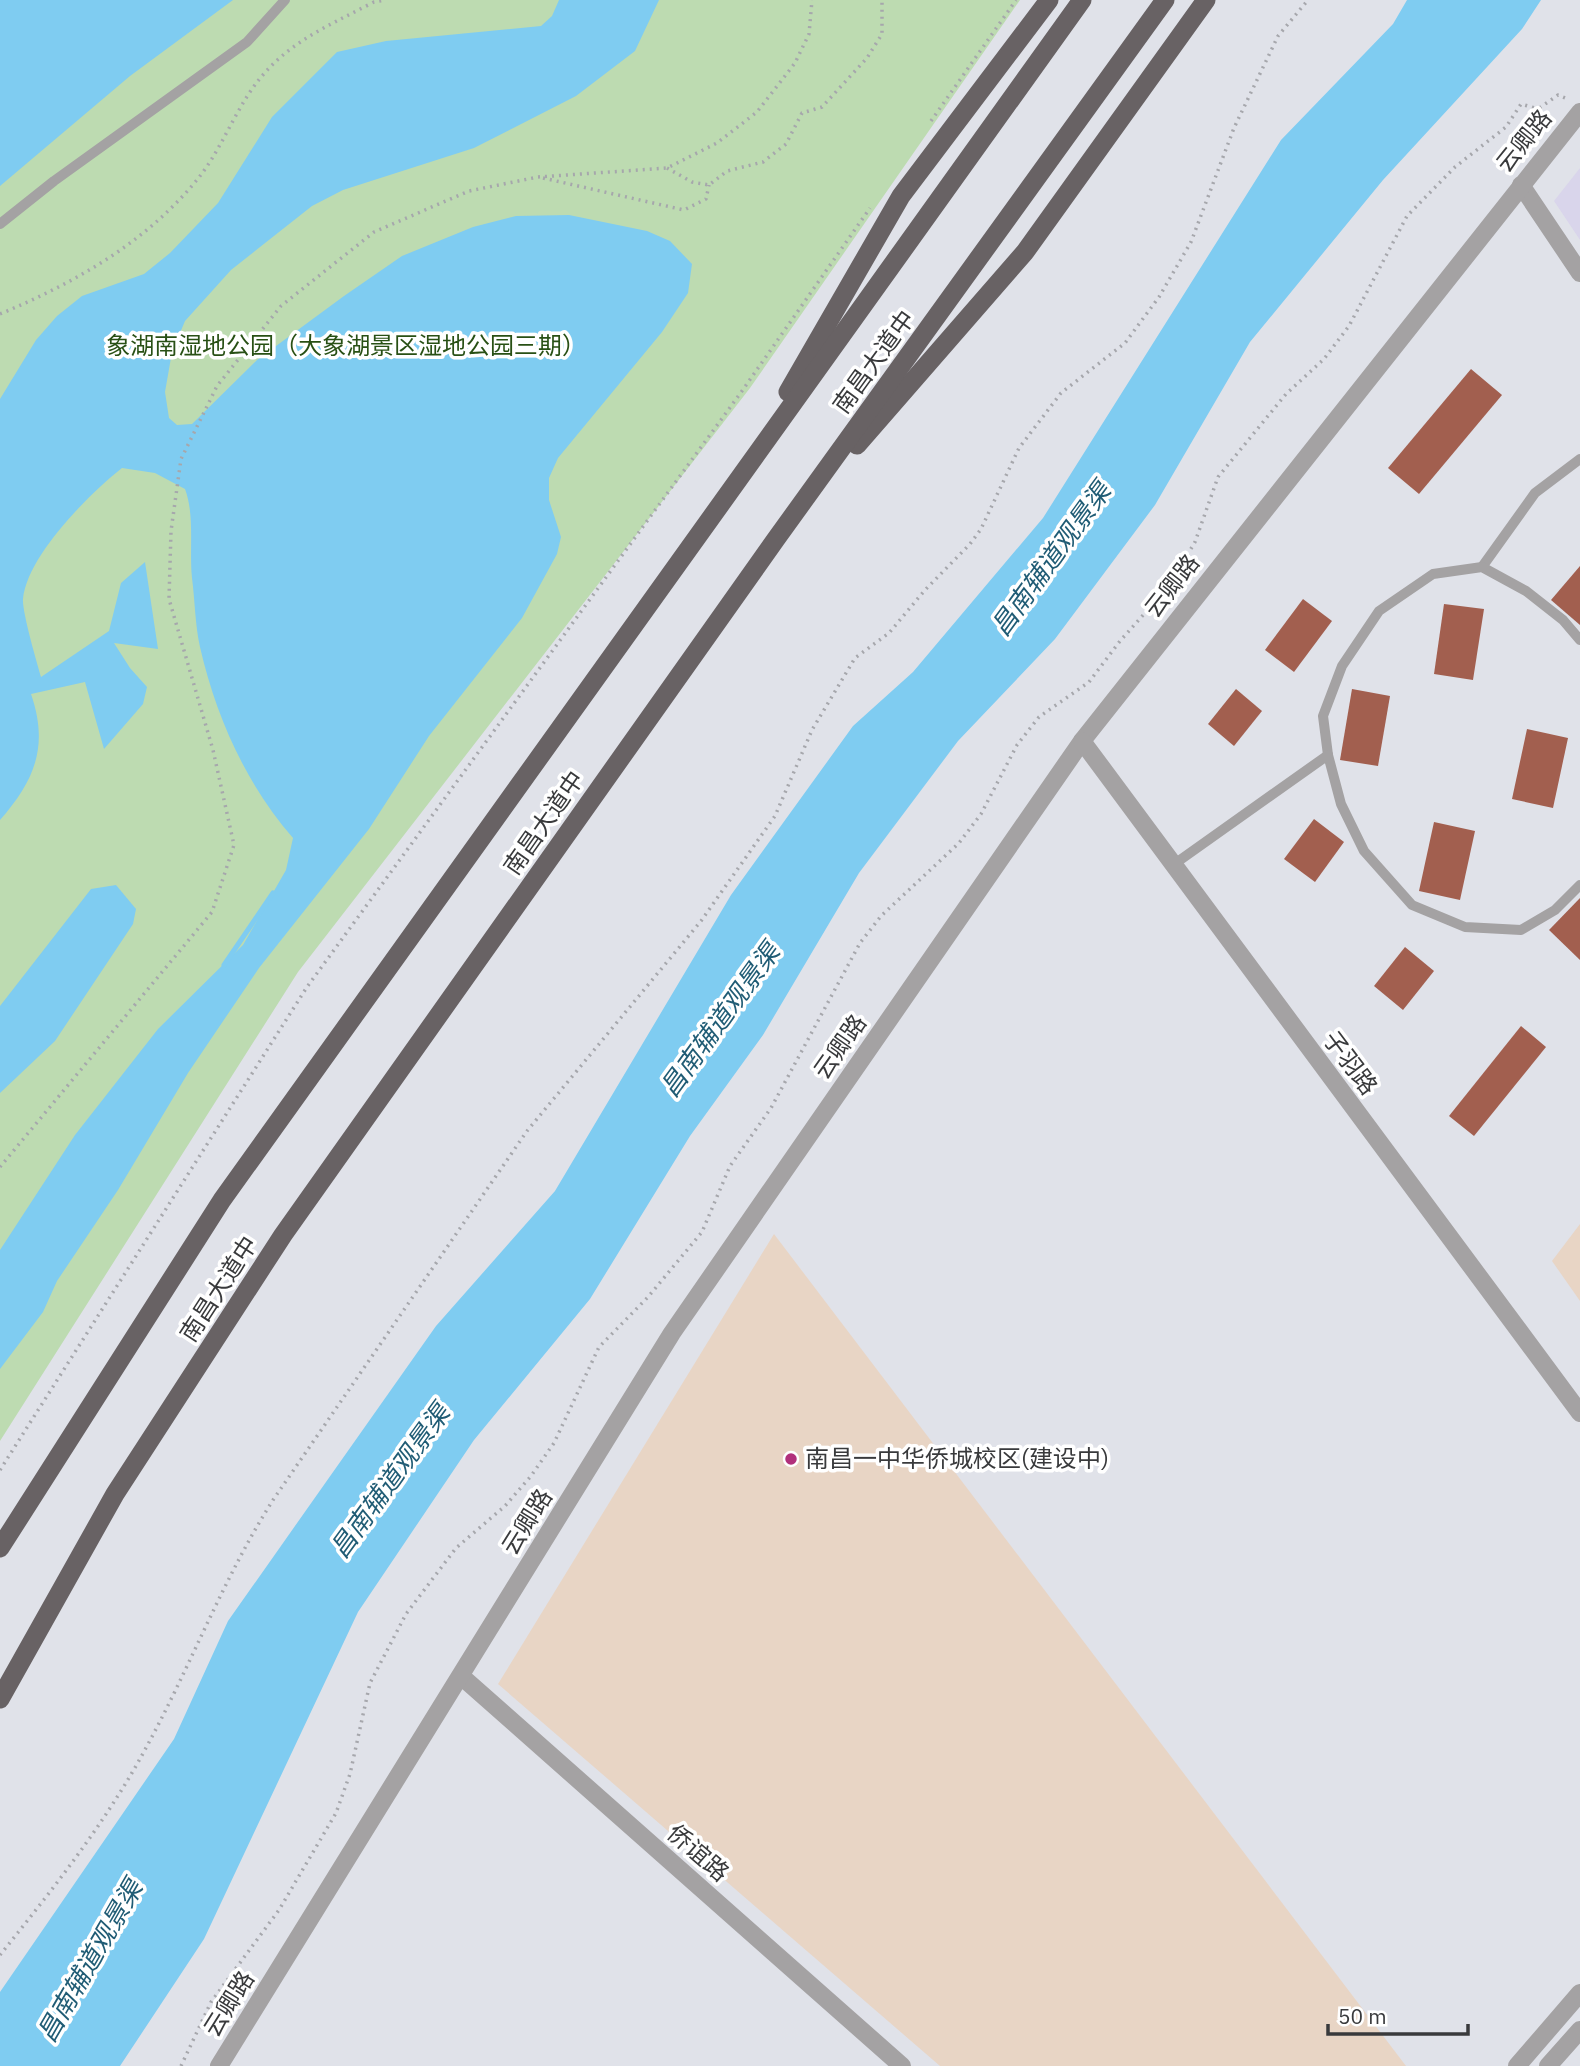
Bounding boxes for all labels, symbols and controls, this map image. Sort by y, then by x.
street label: 云卿路 [1488,102,1558,178]
street label: 南昌大道中 [825,303,921,419]
park label: 象湖南湿地公园（大象湖景区湿地公园三期） [106,329,586,361]
water label: 昌南辅道观景渠 [983,472,1120,642]
street label: 云卿路 [1136,547,1206,624]
street label: 南昌大道中 [496,764,591,881]
water label: 昌南辅道观景渠 [652,933,789,1103]
street label: 云卿路 [805,1008,873,1085]
street label: 子羽路 [1316,1024,1385,1101]
street label: 南昌大道中 [172,1229,264,1347]
water label: 昌南辅道观景渠 [322,1394,459,1564]
place label: 南昌一中华侨城校区(建设中) [805,1442,1109,1474]
marker: 南昌一中华侨城校区(建设中) [783,1451,799,1467]
street label: 云卿路 [494,1482,559,1560]
street label: 侨谊路 [661,1817,736,1888]
water label: 昌南辅道观景渠 [29,1870,151,2048]
street label: 云卿路 [196,1964,261,2042]
scale bar [1328,1993,1468,2037]
text: 50 m [1338,2002,1387,2030]

